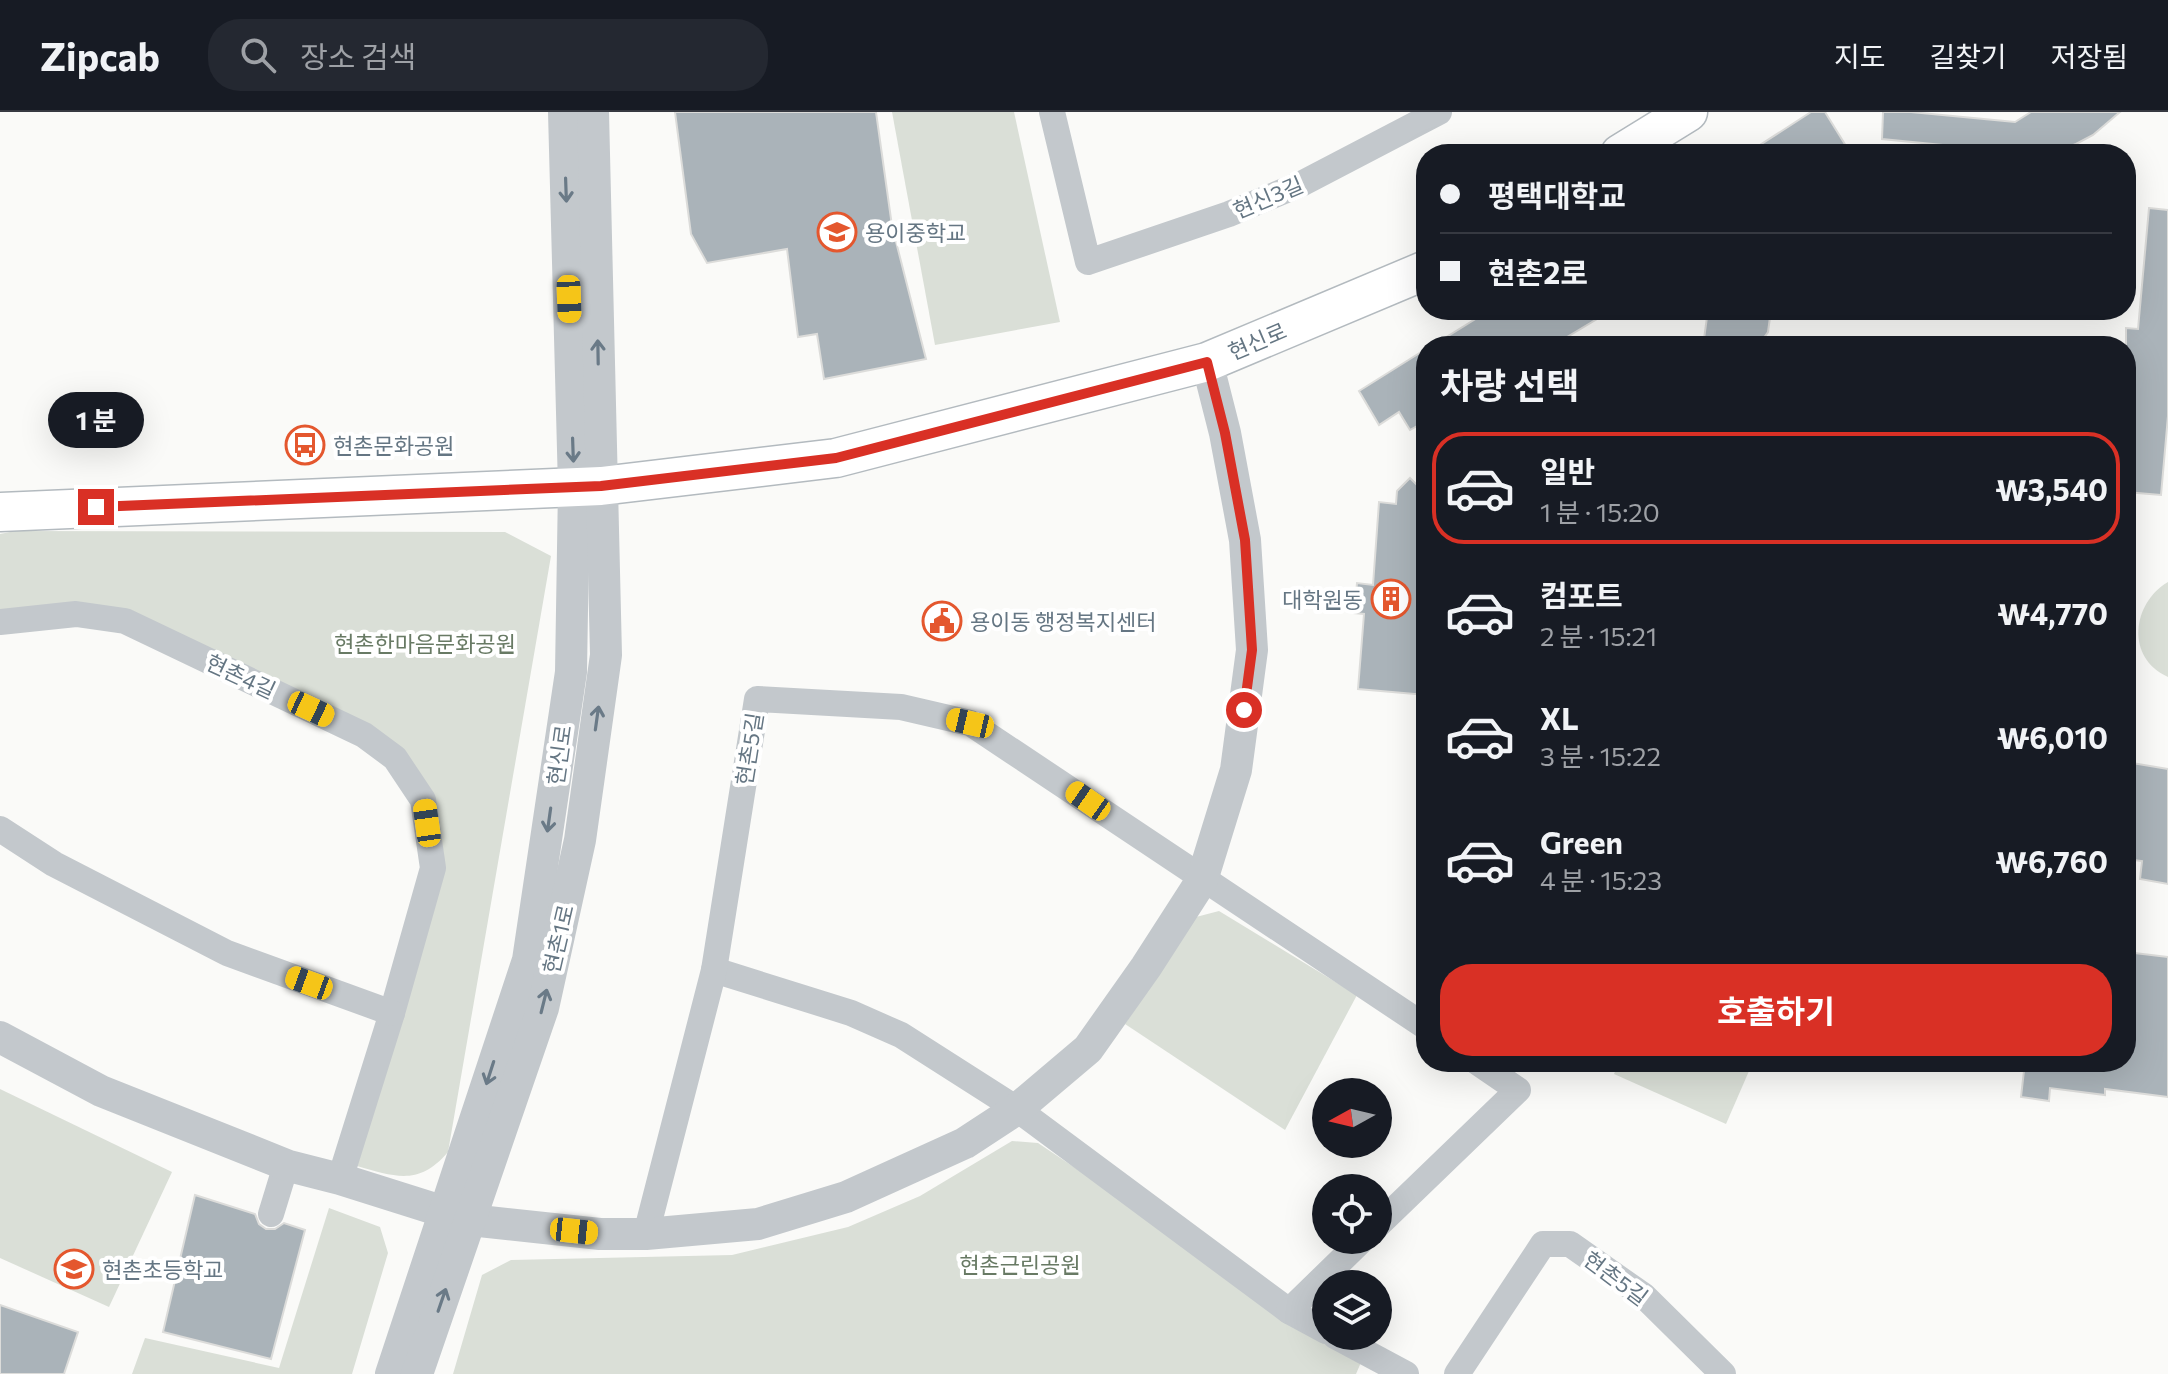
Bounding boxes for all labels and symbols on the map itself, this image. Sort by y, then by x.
street label: 현신3길 [1229,170,1307,224]
one-way arrow [558,176,574,203]
school or university icon: 용이중학교 [816,211,858,253]
place label: 용이중학교 [865,219,966,246]
car [556,275,582,323]
street label: 현신로 [1224,317,1290,365]
one-way arrow [591,339,606,366]
callout: 1 분 [48,391,144,447]
bus stop icon: 현촌문화공원 [284,424,326,466]
place label: 현촌문화공원 [333,432,454,459]
one-way arrow [566,436,581,463]
route end [78,489,114,525]
building icon: 대학원동 [1370,578,1412,620]
place label: 대학원동 [1282,586,1363,613]
public building icon: 용이동 행정복지센터 [921,600,963,642]
place label: 용이동 행정복지센터 [970,608,1156,635]
park label: 현촌한마음문화공원 [334,630,516,657]
street label: 현촌4길 [202,648,280,704]
car [284,688,338,730]
route start [1226,692,1262,728]
one-way arrow [590,706,605,731]
car [944,706,996,740]
street label: 현촌5길 [730,711,768,787]
street label: 현신로 [541,723,577,787]
car [1061,777,1115,825]
car [412,798,442,848]
one-way arrow [541,807,556,832]
street label: 현촌1로 [537,902,579,976]
car [282,964,336,1002]
one-way arrow [537,989,552,1014]
one-way arrow [482,1060,497,1085]
north arrow [1312,1078,1392,1158]
car [549,1217,599,1245]
street label: 현촌5길 [1579,1245,1653,1311]
school or university icon: 현촌초등학교 [53,1248,95,1290]
park label: 현촌근린공원 [959,1251,1081,1278]
place label: 현촌초등학교 [102,1256,223,1283]
one-way arrow [436,1288,450,1313]

